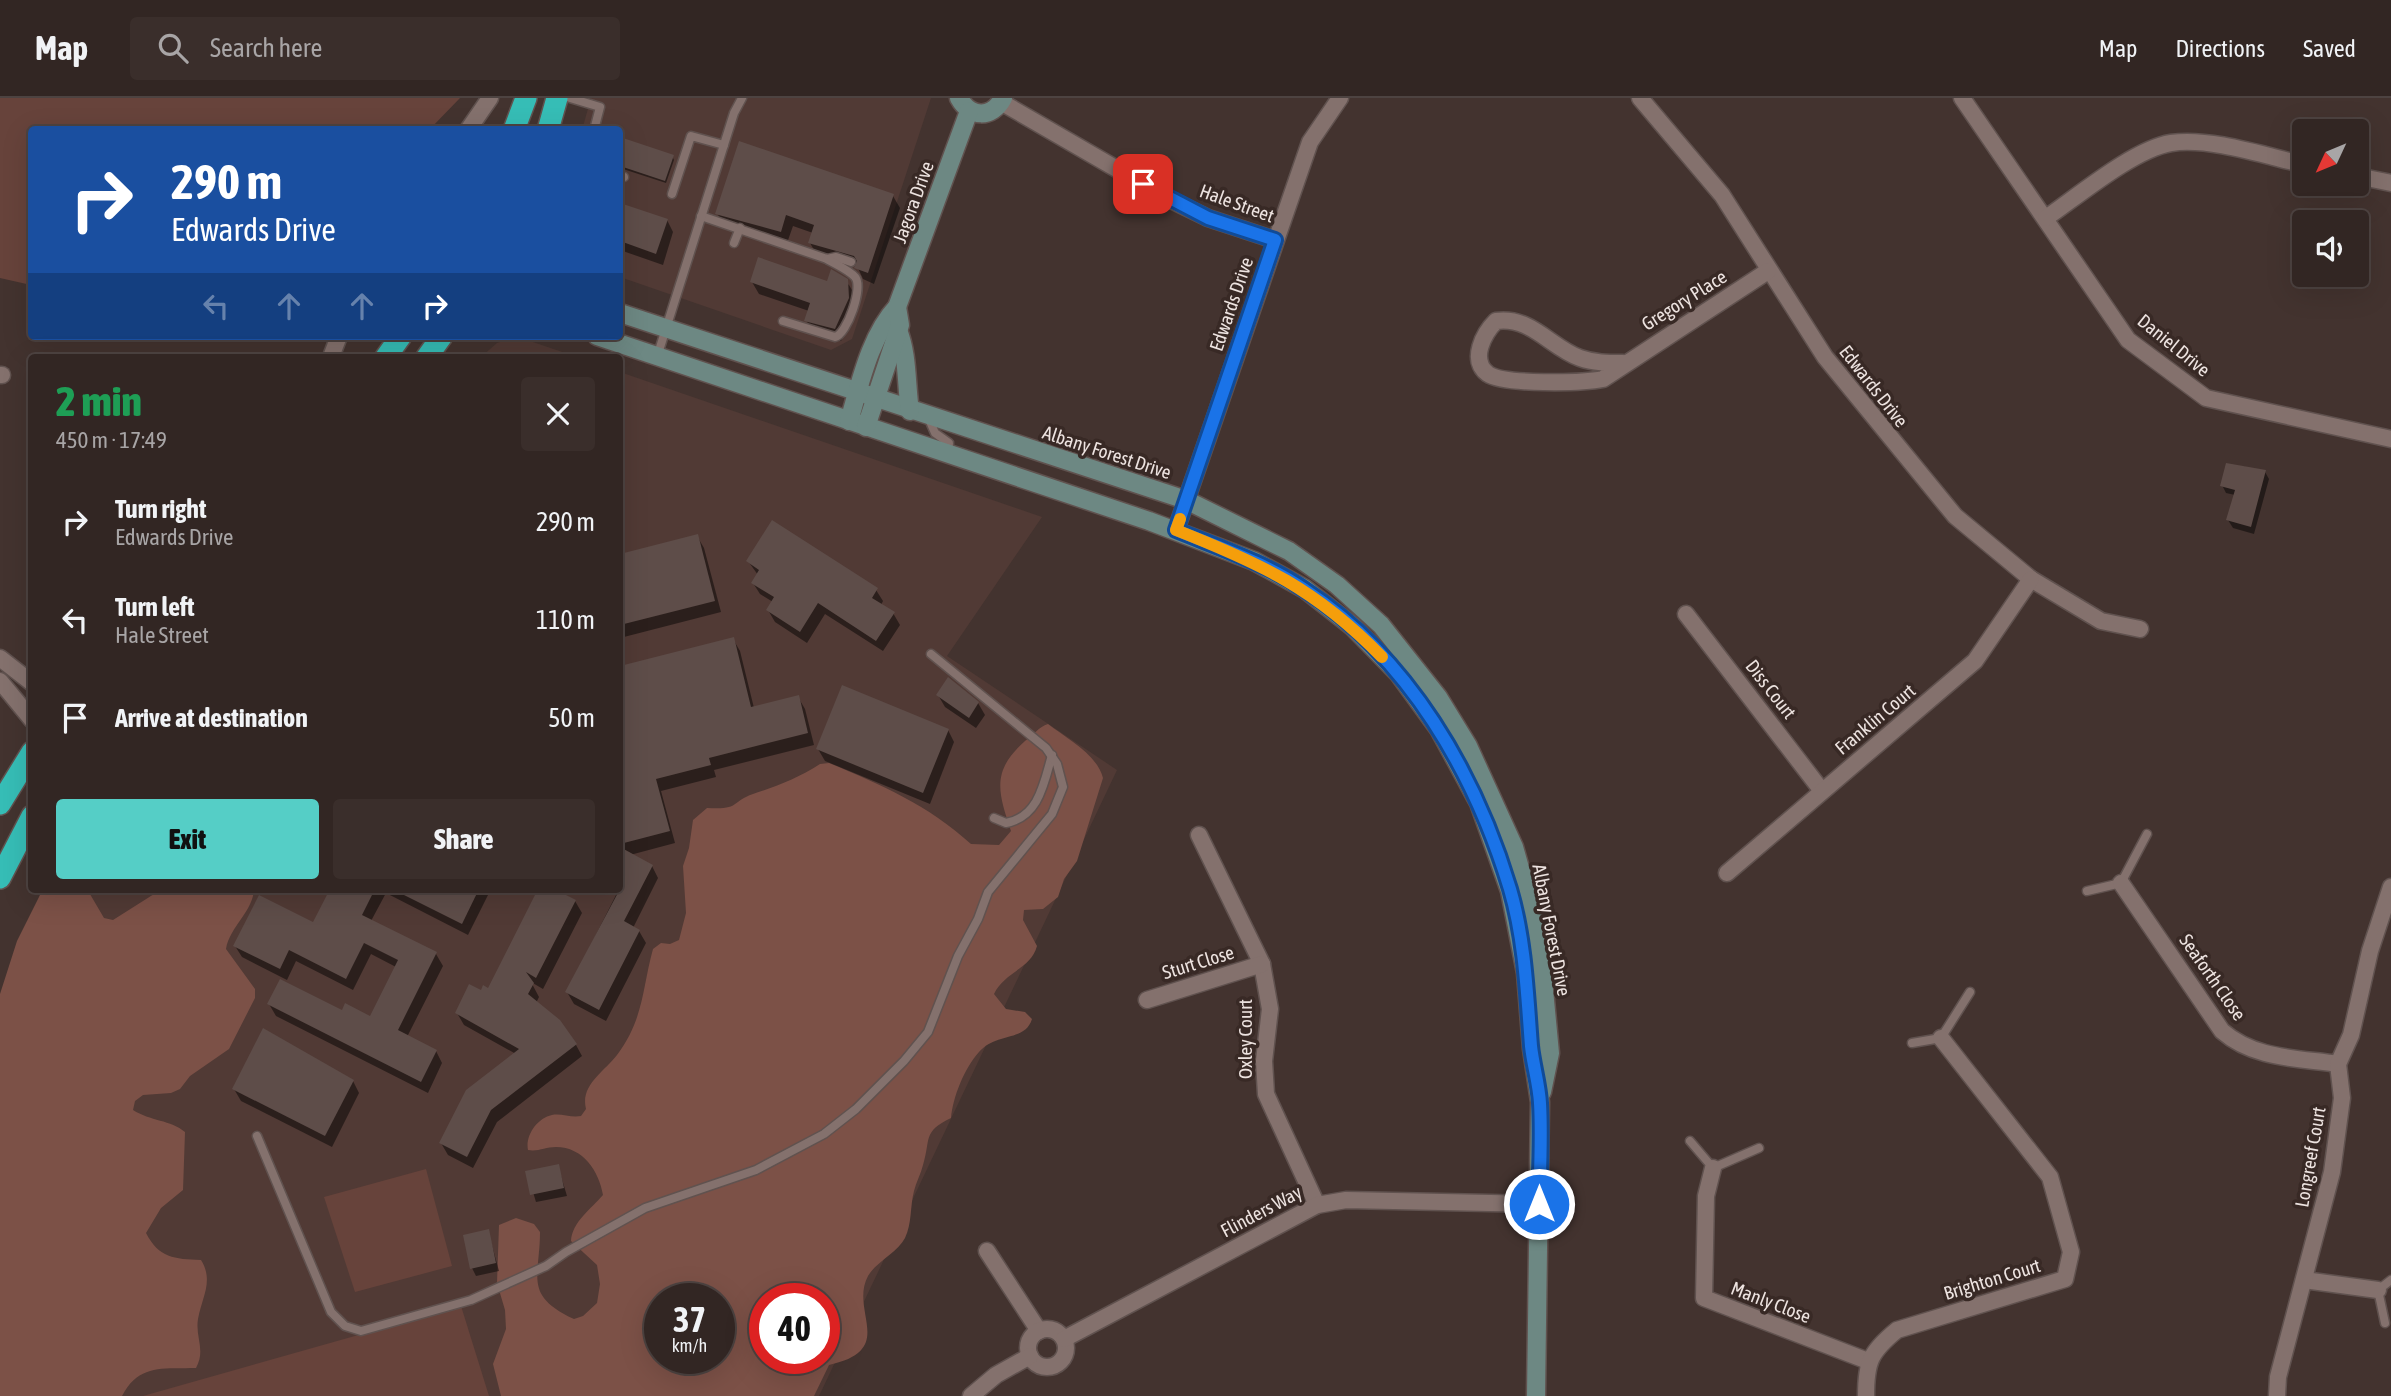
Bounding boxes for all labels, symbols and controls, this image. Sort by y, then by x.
search box [130,17,620,80]
text: Map [35,29,88,67]
icon: search [154,29,192,67]
text: Search here [210,33,322,63]
text: Map [2099,35,2137,62]
text: Directions [2175,35,2265,62]
text: Saved [2303,35,2356,62]
north arrow [2292,119,2370,196]
map controls [2292,119,2369,287]
text: 290 m [171,153,282,209]
icon: right [56,154,147,245]
pin [1113,154,1173,214]
street label: Jagora Drive [888,158,938,246]
icon: arrive [1124,165,1162,203]
street label: Hale Street [1197,179,1277,227]
button: sound [2292,210,2369,287]
text: Edwards Drive [171,211,336,248]
street label: Edwards Drive [1205,254,1257,354]
street label: Gregory Place [1638,265,1730,335]
icon: left [197,287,235,325]
icon: ahead [270,287,308,325]
icon: ahead [343,287,381,325]
icon: right [416,287,454,325]
street label: Daniel Drive [2134,309,2214,381]
street label: Edwards Drive [1835,341,1913,431]
text: 2 min [56,377,142,425]
button: close [521,377,595,451]
street label: Albany Forest Drive [1040,421,1174,483]
text: 450 m · 17:49 [56,427,167,453]
text: Turn right [115,494,206,524]
icon: right [56,503,94,541]
text: 290 m [536,507,595,537]
text: Edwards Drive [115,524,234,550]
text: Turn left [115,592,195,622]
icon: left [56,601,94,639]
text: 110 m [536,605,595,635]
text: Hale Street [115,622,209,648]
street label: Diss Court [1741,655,1801,723]
street label: Franklin Court [1831,679,1919,759]
icon: arrive [56,699,94,737]
text: Arrive at destination [115,703,308,733]
text: 50 m [548,703,595,733]
button: Exit [56,799,319,879]
button: Share [333,799,595,879]
street label: Albany Forest Drive [1528,862,1576,998]
street label: Seaforth Close [2175,930,2251,1024]
street label: Sturt Close [1160,941,1236,983]
street label: Oxley Court [1234,999,1256,1079]
street label: Longreef Court [2290,1105,2330,1209]
position arrow [1502,1167,1576,1241]
street label: Flinders Way [1217,1180,1305,1242]
street label: Brighton Court [1941,1254,2043,1304]
street label: Manly Close [1728,1277,1814,1327]
speed limit sign: 40 [749,1283,840,1374]
text: 37 [673,1299,706,1339]
text: km/h [672,1335,707,1356]

